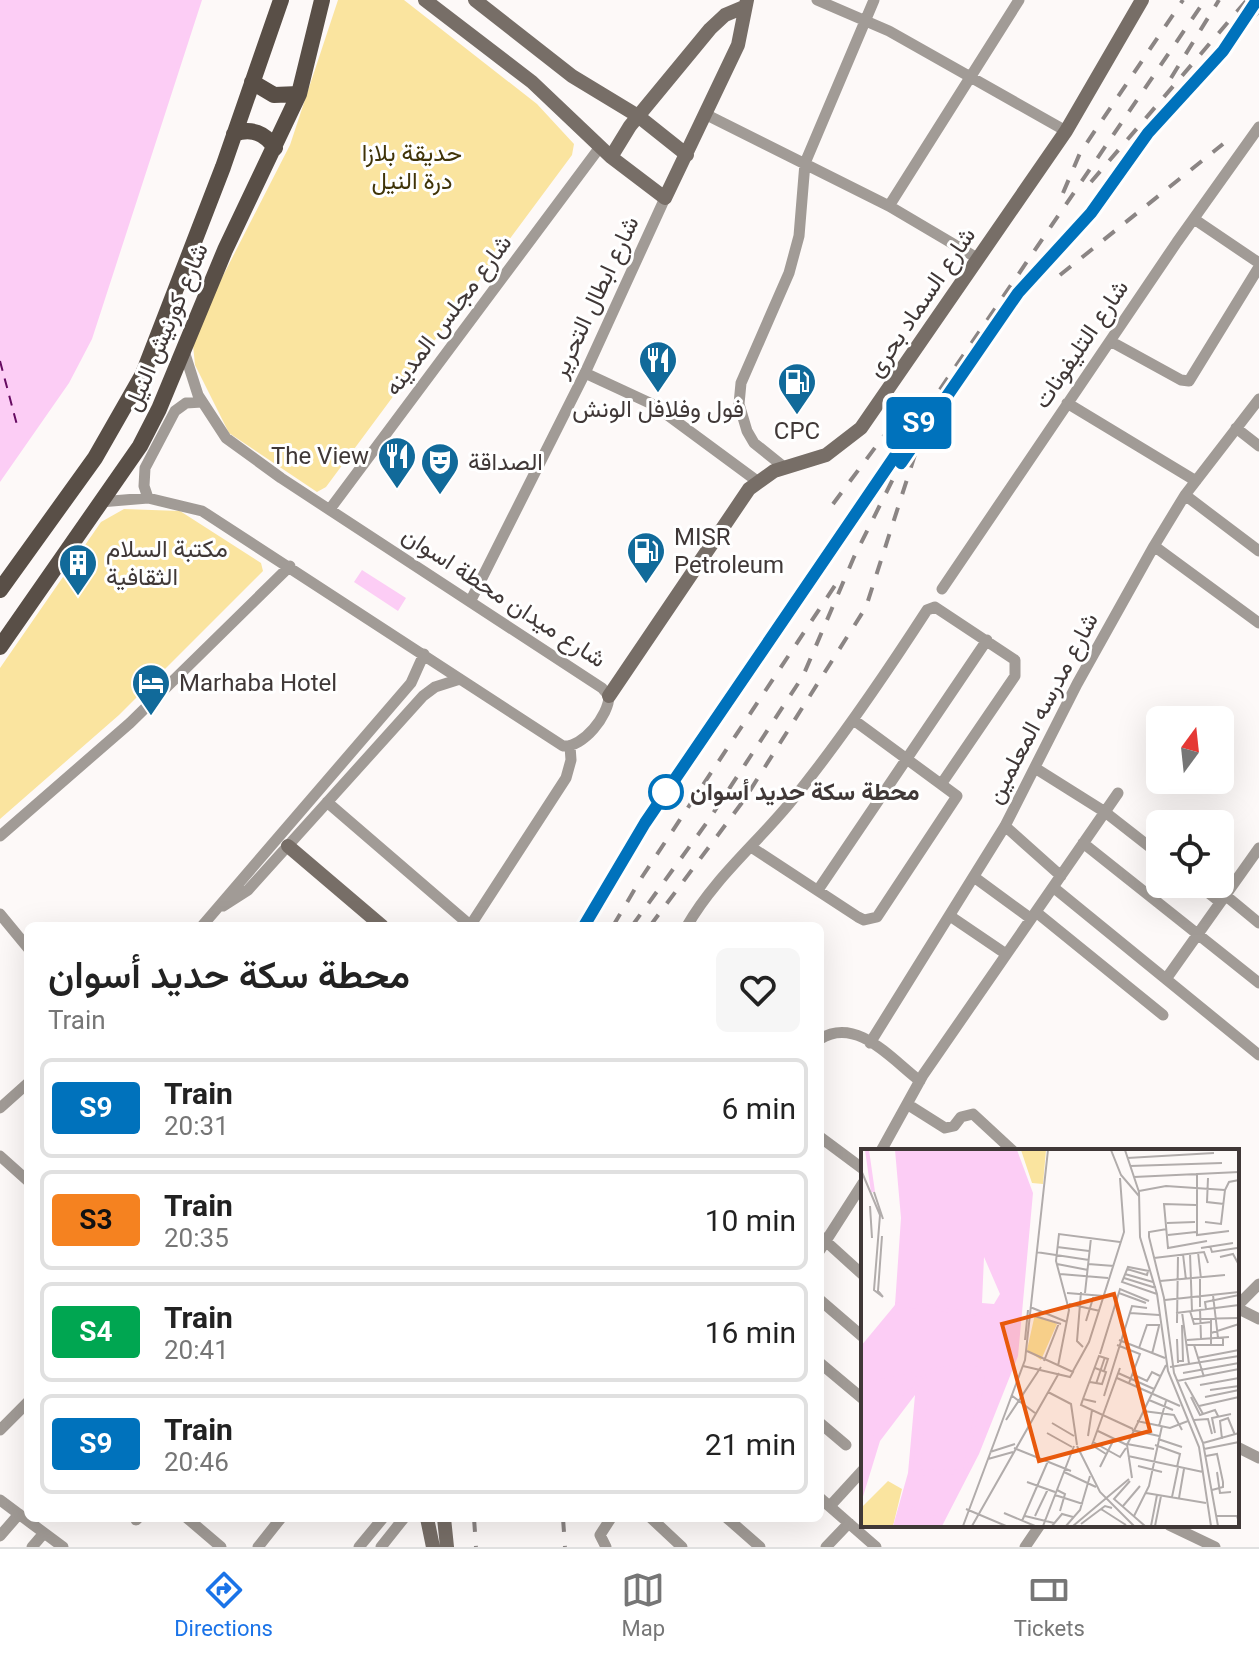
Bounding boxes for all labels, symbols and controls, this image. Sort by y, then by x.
park label: حديقة بلازا درة النيل [362,139,462,196]
street label: شارع ابطال التحرير [545,212,646,384]
street label: شارع السماد بحرى [861,222,983,383]
street label: شارع مجلس المدينه [379,229,519,402]
street label: شارع كورنيش النيل [118,239,216,416]
street label: شارع التليفونات [1028,274,1136,415]
restaurant icon: فول وفلافل الونش [637,339,679,394]
fuel station icon: CPC [776,361,818,416]
place label: فول وفلافل الونش [572,395,744,424]
line badge: S9 [883,397,955,449]
text: S9 [902,406,936,439]
place label: CPC [774,417,820,445]
restaurant icon: The View [376,435,418,490]
theatre icon: الصداقة [419,441,461,496]
place label: The View [271,442,369,470]
place label: الصداقة [468,448,543,476]
street label: شارع ميدان محطة اسوان [396,521,611,675]
place label: MISR Petroleum [674,523,784,579]
fuel station icon: MISR Petroleum [625,530,667,585]
place label: مكتبة السلام الثقافية [106,535,228,591]
building icon: مكتبة السلام الثقافية [57,542,99,597]
street label: شارع مدرسه المعلمين [980,608,1106,809]
hotel icon: Marhaba Hotel [130,662,172,717]
place label: Marhaba Hotel [179,669,337,697]
north arrow [1146,706,1234,794]
map controls [1146,706,1234,898]
marker: محطة سكة حديد أسوان [649,775,683,809]
place label: محطة سكة حديد أسوان [690,778,920,807]
button: locate [1146,810,1234,898]
button: heart [716,948,800,1032]
text: محطة سكة حديد أسوان [48,953,410,997]
text: Train [48,1005,106,1035]
text: Train [164,1076,233,1111]
text: S9 [79,1091,113,1124]
text: 6 min [722,1091,796,1126]
text: 20:31 [164,1111,229,1141]
inset map [861,1149,1239,1527]
text: Train [164,1188,233,1223]
text: S3 [79,1203,113,1236]
text: 10 min [705,1203,796,1238]
text: 20:35 [164,1223,229,1253]
text: Train [164,1300,233,1335]
text: S4 [79,1315,113,1348]
text: 16 min [705,1315,796,1350]
text: 20:41 [164,1335,229,1365]
text: Train [164,1412,233,1447]
text: S9 [79,1427,113,1460]
text: 21 min [705,1427,796,1462]
text: 20:46 [164,1447,229,1477]
tab: Directions [174,1568,273,1641]
tab: Map [621,1568,665,1641]
tab: Tickets [1014,1568,1085,1641]

